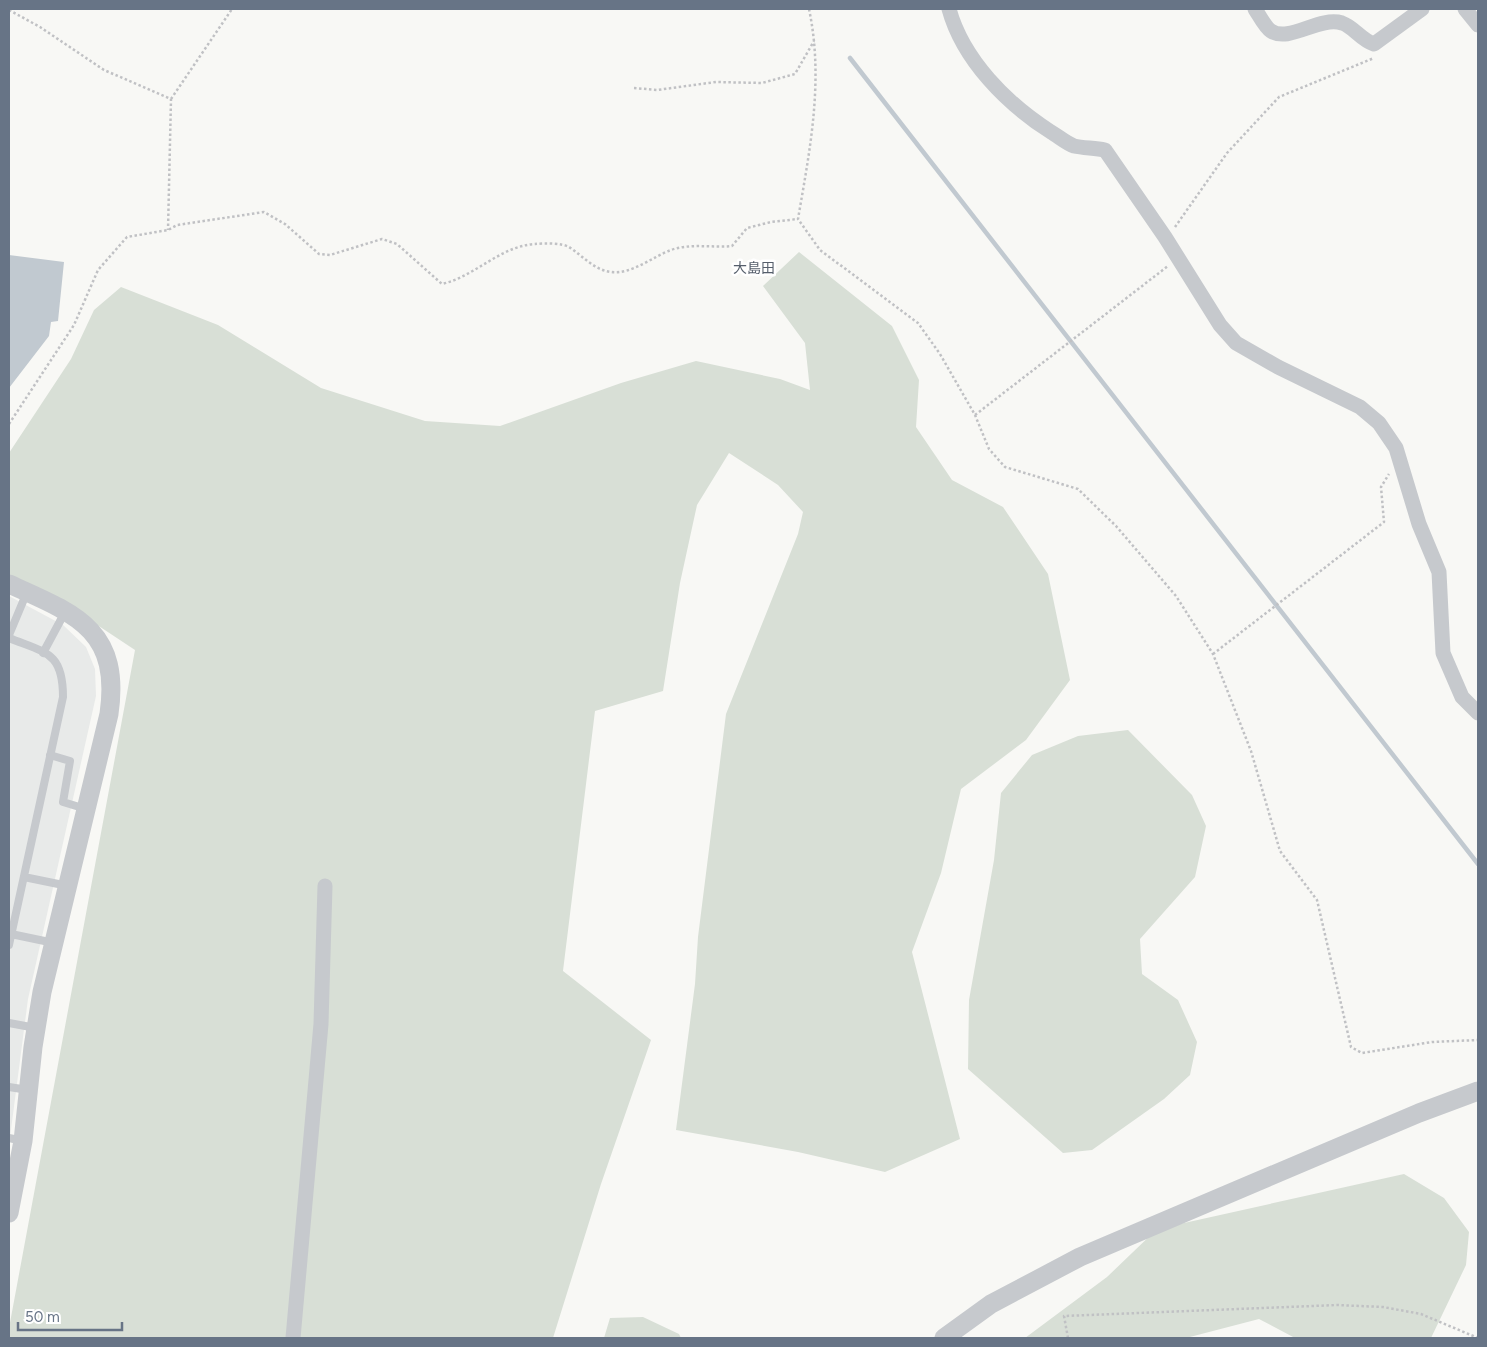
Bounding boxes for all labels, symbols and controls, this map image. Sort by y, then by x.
district label: 大島田 [733,260,775,277]
scale bar [18,1300,121,1332]
text: 50 m [25,1308,60,1326]

